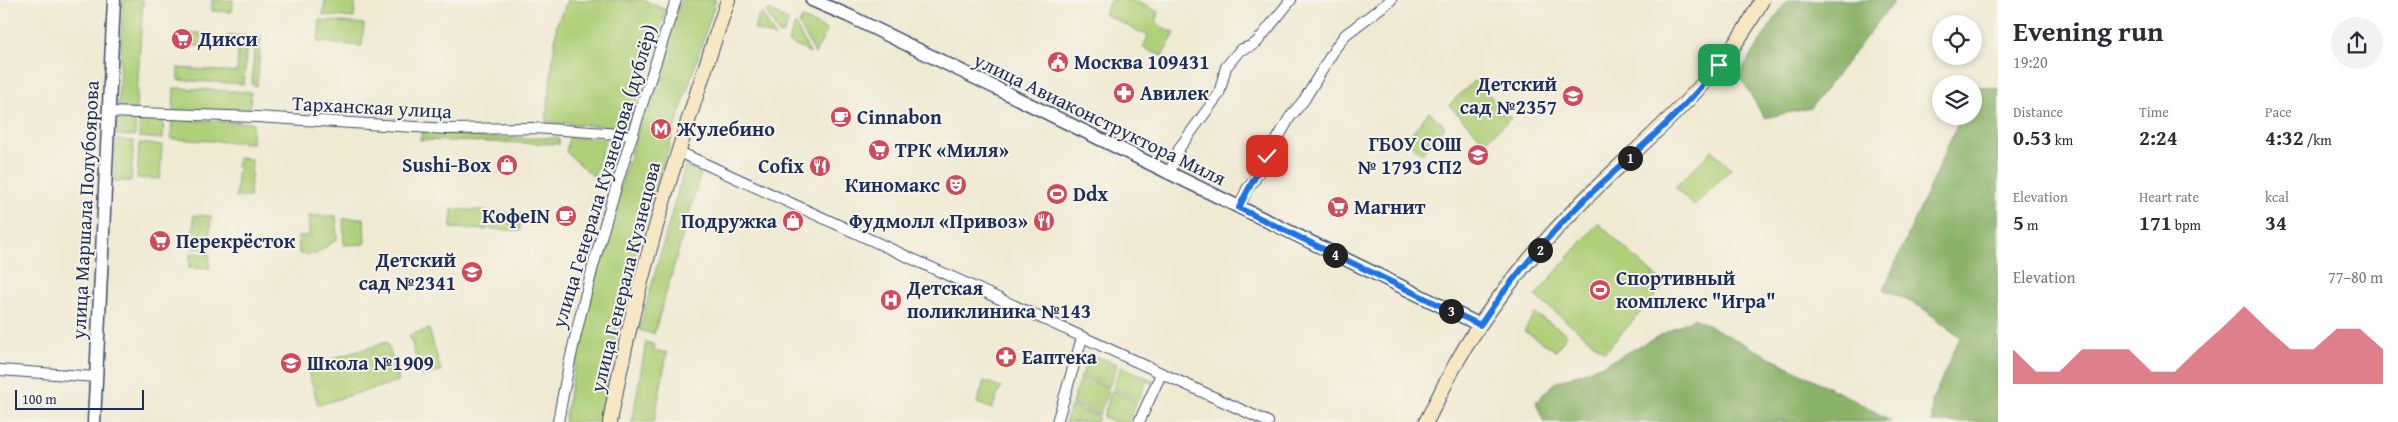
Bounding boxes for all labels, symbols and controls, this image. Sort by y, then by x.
text: Evening run [2013,10,2164,51]
map controls [1932,15,1982,125]
button: locate [1932,15,1982,65]
button: share [2331,17,2383,69]
street label: улица Генерала Кузнецова (дублёр) [546,21,662,331]
place label: Дикси [197,24,258,53]
supermarket icon: Дикси [170,27,194,51]
street label: улица Авиаконструктора Миля [968,44,1231,192]
pin [1698,44,1740,86]
place label: Москва 109431 [1074,47,1210,76]
public building icon: Москва 109431 [1046,50,1070,74]
text: 19:20 [2013,50,2048,74]
icon: arrive [1705,51,1733,79]
place label: Детский сад №2357 [1460,69,1557,121]
button: layers [1932,75,1982,125]
place label: Авилек [1140,78,1209,107]
street label: улица Маршала Полубоярова [63,79,106,341]
pharmacy icon: Авилек [1112,81,1136,105]
school or university icon: Детский сад №2357 [1561,84,1585,108]
street label: Тарханская улица [291,88,453,125]
place label: Cinnabon [857,102,942,131]
text: Distance [2013,102,2063,122]
text: Time [2139,102,2169,122]
text: Pace [2265,102,2292,122]
cafe icon: Cinnabon [829,105,853,129]
place label: Жулебино [676,114,775,143]
metro station icon: Жулебино [649,117,673,141]
text: 0.53 [2013,122,2052,153]
text: 2:24 [2139,122,2178,153]
text: 4:32 [2265,122,2304,153]
place label: ГБОУ СОШ № 1793 СП2 [1357,129,1462,181]
text: km [2052,130,2073,150]
text: /km [2304,130,2332,150]
place label: ТРК «Миля» [895,135,1009,164]
pin [1246,135,1288,177]
supermarket icon: ТРК «Миля» [867,138,891,162]
icon: check [1253,142,1281,170]
school or university icon: ГБОУ СОШ № 1793 СП2 [1466,143,1490,167]
pin: 1 [1618,146,1642,170]
text: 1 [1627,148,1634,168]
place label: Sushi-Box [402,150,491,179]
place label: Cofix [758,151,804,180]
shop icon: Sushi-Box [495,153,519,177]
restaurant icon: Cofix [808,154,832,178]
street label: улица Генерала Кузнецова [585,159,665,395]
place label: Киномакс [845,170,940,199]
theatre icon: Киномакс [944,173,968,197]
place label: Ddx [1073,179,1109,208]
sports icon: Ddx [1045,182,1069,206]
text: Elevation [2013,187,2068,207]
text: Heart rate [2139,187,2199,207]
text: kcal [2265,187,2289,207]
place label: Магнит [1354,192,1426,221]
supermarket icon: Магнит [1326,195,1350,219]
place label: КофеIN [482,201,550,230]
cafe icon: КофеIN [554,204,578,228]
place label: Подружка [681,206,778,235]
place label: Фудмолл «Привоз» [849,206,1028,235]
text: 5 [2013,207,2024,238]
text: 171 [2139,207,2172,238]
text: 34 [2265,207,2287,238]
shop icon: Подружка [781,209,805,233]
restaurant icon: Фудмолл «Привоз» [1032,209,1056,233]
text: m [2024,215,2038,235]
text: bpm [2172,215,2201,235]
place label: Перекрёсток [176,226,296,255]
supermarket icon: Перекрёсток [148,229,172,253]
pin: 2 [1528,238,1552,262]
text: 2 [1537,240,1544,260]
pin: 4 [1322,242,1348,268]
place label: Детский сад №2341 [359,245,456,297]
text: 4 [1332,245,1339,265]
school or university icon: Детский сад №2341 [460,260,484,284]
place label: Спортивный комплекс "Игра" [1616,263,1776,315]
text: Elevation [2013,265,2076,289]
text: 77–80 m [2328,265,2383,289]
place label: Детская поликлиника №143 [906,273,1091,325]
sports icon: Спортивный комплекс "Игра" [1588,278,1612,302]
hospital icon: Детская поликлиника №143 [879,288,903,312]
pin: 3 [1438,298,1464,324]
text: 3 [1448,301,1455,321]
place label: Еаптека [1022,342,1098,371]
pharmacy icon: Еаптека [994,345,1018,369]
place label: Школа №1909 [307,348,434,377]
school or university icon: Школа №1909 [279,351,303,375]
scale bar [15,387,144,410]
text: 100 m [22,389,57,409]

